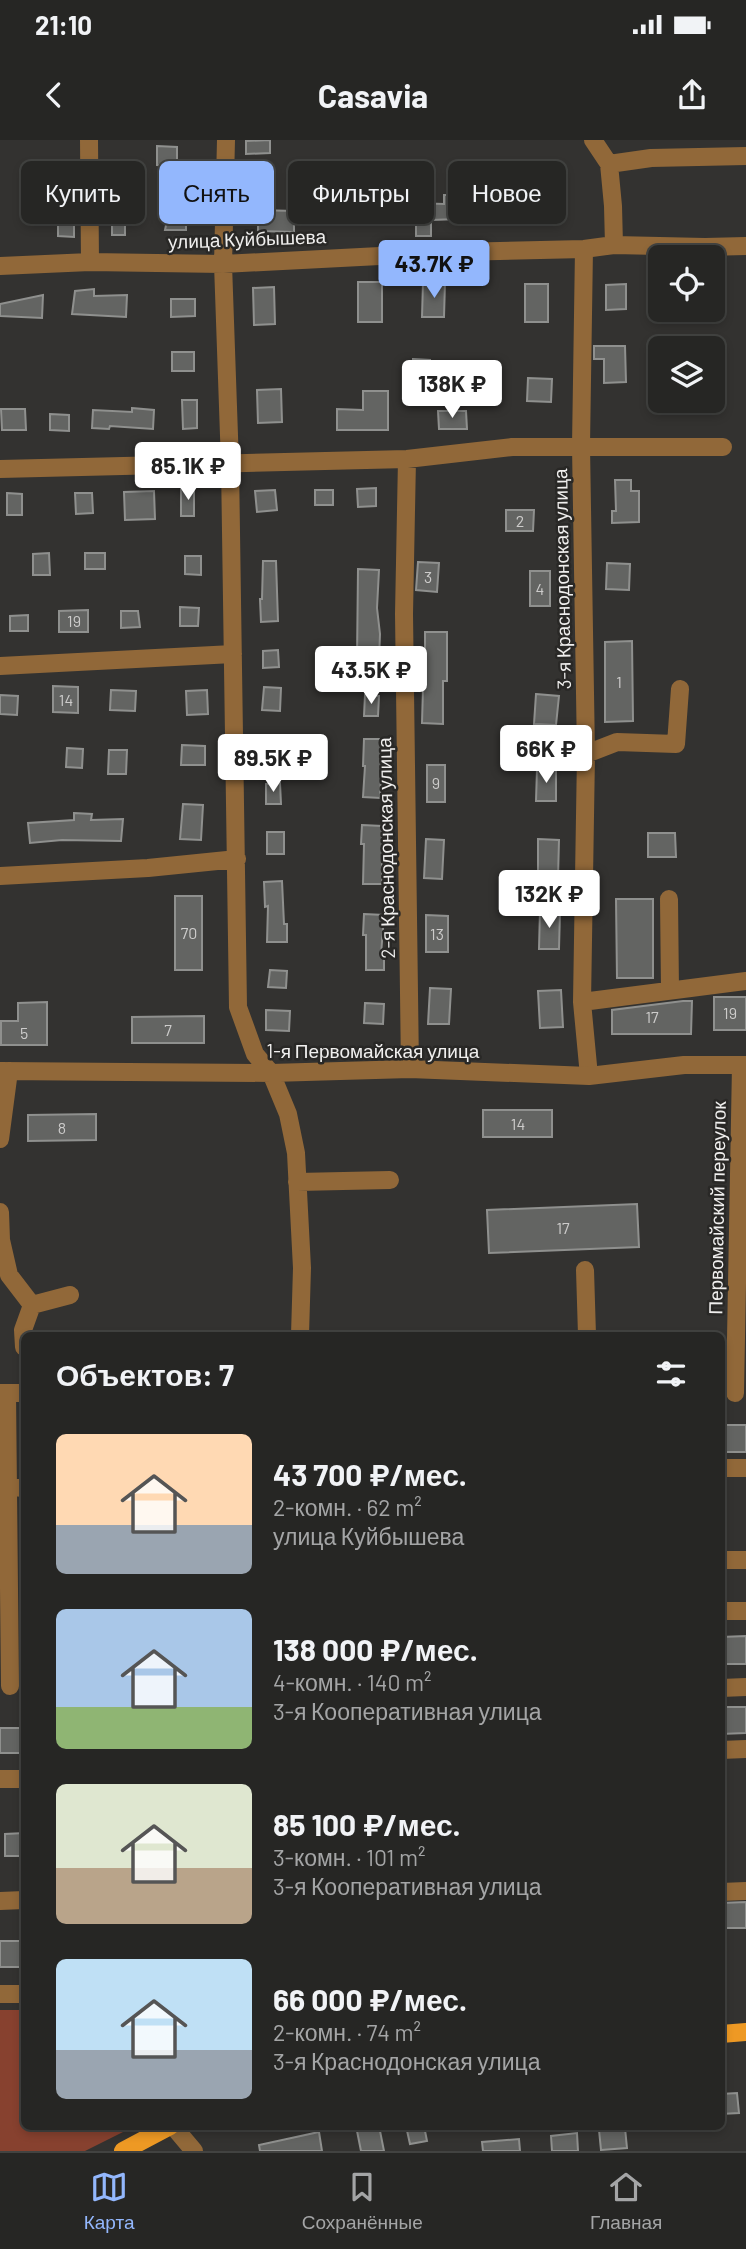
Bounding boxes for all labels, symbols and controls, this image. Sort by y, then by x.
text: 21:10 [35,9,92,40]
icon: back [35,76,73,114]
text: Casavia [318,76,428,114]
icon: share [673,76,711,114]
chip: Купить [21,161,145,224]
chip: Снять [159,161,274,224]
chip: Фильтры [288,161,434,224]
chip: Новое [448,161,566,224]
street label: улица Куйбышева [168,224,327,253]
pin: 43.7K ₽ [369,240,499,300]
map controls [648,245,725,413]
button: locate [648,245,725,322]
text: 43.7K ₽ [394,249,474,277]
button: layers [648,336,725,413]
pin: 138K ₽ [395,360,509,420]
text: 138K ₽ [418,369,486,397]
pin: 85.1K ₽ [123,442,253,502]
text: 85.1K ₽ [151,451,225,479]
street label: 3-я Краснодонская улица [548,468,575,690]
house number: 2 [516,511,524,530]
house number: 3 [424,567,432,586]
house number: 4 [536,579,544,598]
house number: 19 [67,611,81,630]
pin: 43.5K ₽ [306,646,436,706]
text: 43.5K ₽ [331,655,411,683]
house number: 1 [616,672,622,691]
house number: 14 [59,690,73,709]
pin: 66K ₽ [497,726,595,785]
pin: 89.5K ₽ [208,734,338,794]
text: 66K ₽ [516,734,576,762]
street label: 2-я Краснодонская улица [372,737,399,959]
text: 89.5K ₽ [234,743,312,771]
house number: 9 [432,773,440,792]
pin: 132K ₽ [492,870,606,930]
text: 132K ₽ [515,879,583,907]
house number: 70 [181,923,197,942]
house number: 13 [430,924,444,943]
house number: 19 [723,1003,737,1022]
house number: 17 [645,1007,659,1026]
house number: 7 [164,1020,172,1039]
house number: 5 [20,1023,28,1042]
street label: 1-я Первомайская улица [267,1039,480,1062]
street label: Первомайский переулок [703,1100,730,1315]
house number: 14 [511,1114,525,1133]
house number: 8 [58,1118,66,1137]
house number: 17 [556,1218,570,1237]
icon: filters [652,1355,690,1393]
text: Объектов: 7 [56,1356,234,1392]
text: 43 700 ₽/мес. [273,1456,467,1492]
icon: home [112,1462,196,1546]
text: 2-комн. · 62 m² [273,1493,422,1521]
text: улица Куйбышева [273,1522,464,1550]
text: 138 000 ₽/мес. [273,1631,478,1667]
icon: home [112,1637,196,1721]
text: 4-комн. · 140 m² [273,1668,432,1696]
text: 3-я Кооперативная улица [273,1697,542,1725]
text: 85 100 ₽/мес. [273,1806,461,1842]
icon: home [112,1812,196,1896]
text: 3-комн. · 101 m² [273,1843,426,1871]
text: 3-я Кооперативная улица [273,1872,542,1900]
text: 66 000 ₽/мес. [273,1981,467,2017]
icon: home [112,1987,196,2071]
text: 2-комн. · 74 m² [273,2018,421,2046]
text: 3-я Краснодонская улица [273,2047,541,2075]
tab: Карта [84,2168,134,2234]
tab: Сохранённые [302,2168,423,2234]
tab: Главная [590,2168,662,2234]

